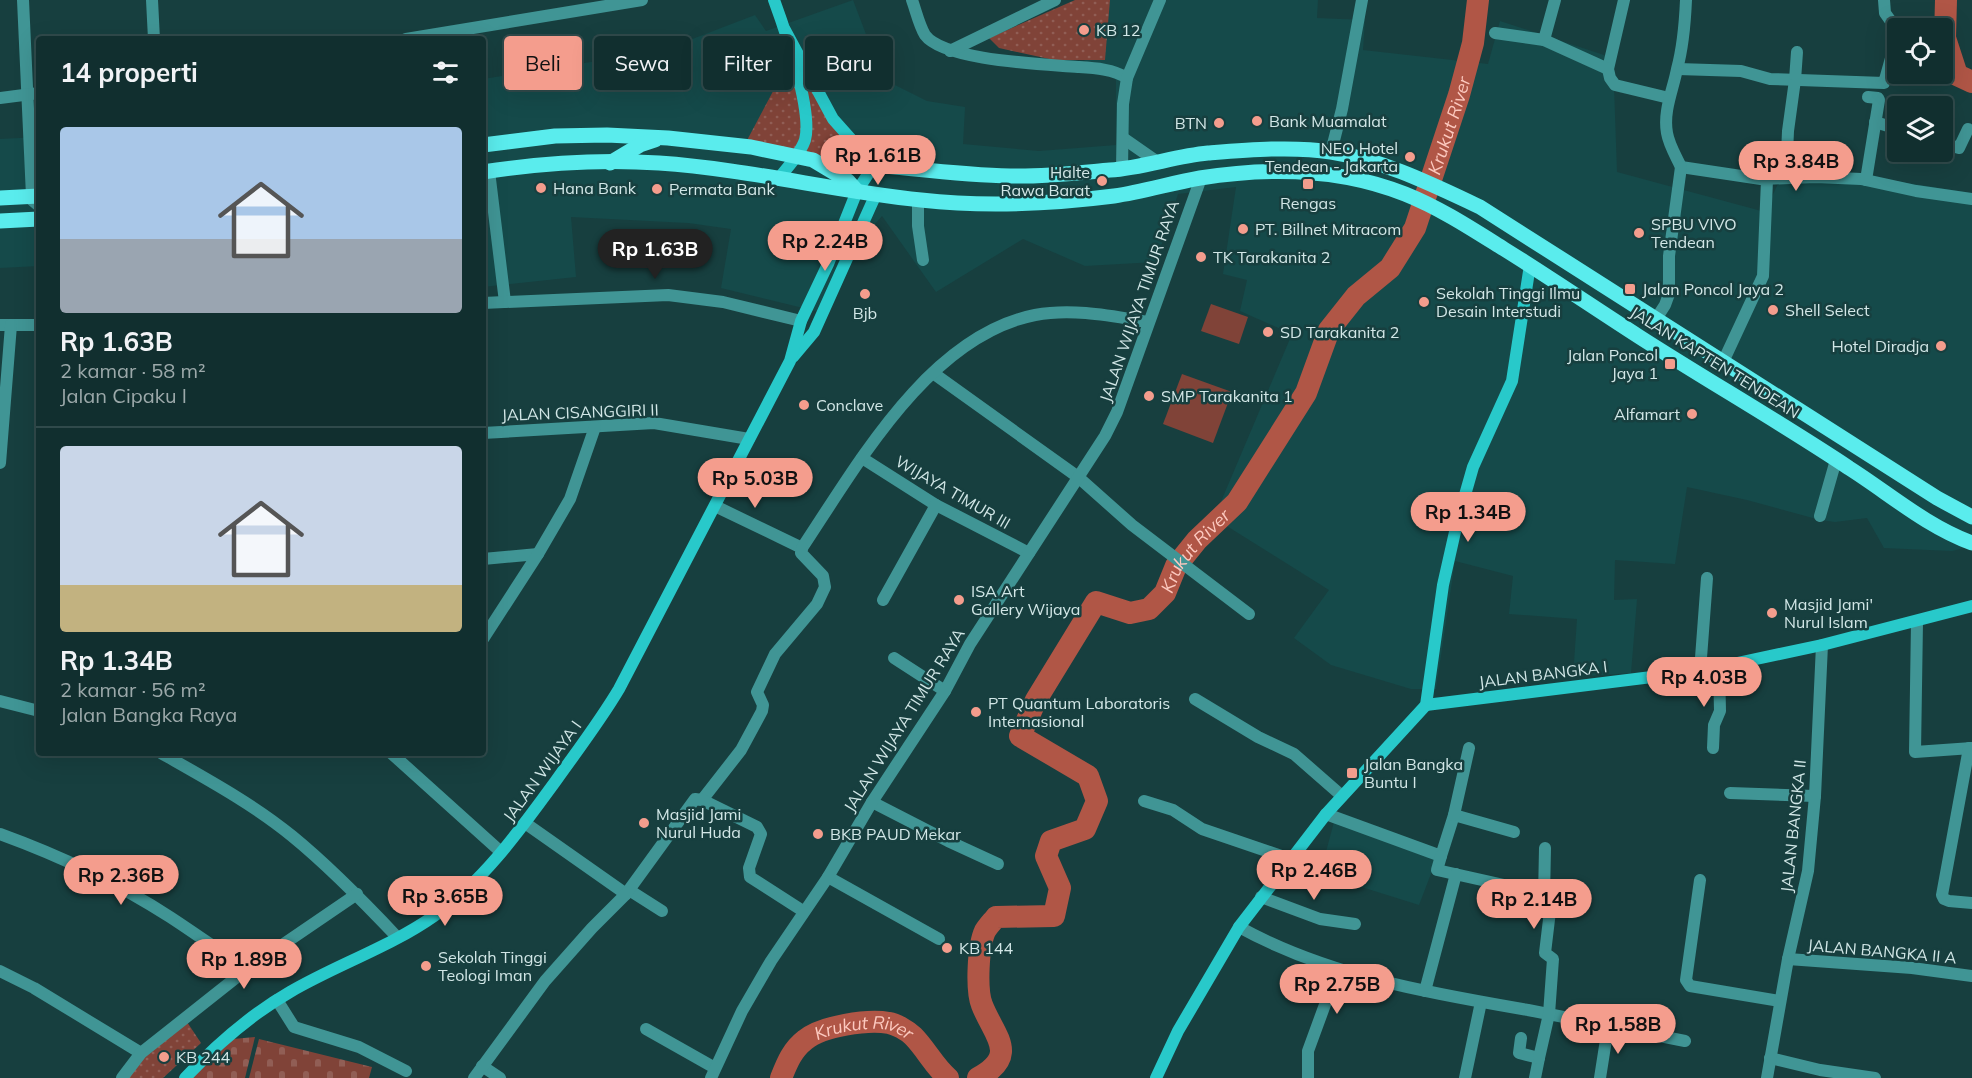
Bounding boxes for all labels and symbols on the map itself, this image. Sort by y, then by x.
place label: KB 12 [1096,20,1140,40]
marker: KB 12 [1077,23,1091,37]
water label: Krukut River [1422,73,1475,177]
place label: Bank Muamalat [1269,111,1387,131]
place label: BTN [1175,113,1207,133]
marker: Bank Muamalat [1250,114,1264,128]
marker: BTN [1212,116,1226,130]
pin: Rp 1.61B [816,135,940,186]
place label: NEO Hotel Tendean - Jakarta [1265,138,1398,176]
pin: Rp 3.84B [1734,141,1858,192]
marker: NEO Hotel Tendean - Jakarta [1403,150,1417,164]
place label: Halte Rawa Barat [1001,162,1090,200]
marker: Halte Rawa Barat [1095,174,1109,188]
marker: Rengas [1301,177,1315,191]
place label: Hana Bank [553,178,637,198]
place label: Permata Bank [669,179,775,199]
marker: Hana Bank [534,181,548,195]
marker: Permata Bank [650,182,664,196]
place label: Rengas [1280,193,1336,213]
street label: JALAN WIJAYA TIMUR RAYA [1095,197,1183,405]
place label: SPBU VIVO Tendean [1651,214,1737,252]
place label: PT. Billnet Mitracom [1255,219,1401,239]
pin: Rp 2.24B [763,221,887,272]
marker: PT. Billnet Mitracom [1236,222,1250,236]
marker: SPBU VIVO Tendean [1632,226,1646,240]
pin: Rp 1.63B [593,229,717,280]
place label: TK Tarakanita 2 [1213,247,1330,267]
marker: TK Tarakanita 2 [1194,250,1208,264]
place label: Jalan Poncol Jaya 2 [1642,279,1784,299]
marker: Jalan Poncol Jaya 2 [1623,282,1637,296]
place label: Sekolah Tinggi Ilmu Desain Interstudi [1436,283,1580,321]
marker: Bjb [858,287,872,301]
marker: Sekolah Tinggi Ilmu Desain Interstudi [1417,295,1431,309]
place label: Shell Select [1785,300,1870,320]
street label: JALAN KAPTEN TENDEAN [1627,302,1803,422]
place label: Bjb [853,303,877,323]
marker: Shell Select [1766,303,1780,317]
place label: SD Tarakanita 2 [1280,322,1399,342]
marker: SD Tarakanita 2 [1261,325,1275,339]
place label: Hotel Diradja [1831,336,1929,356]
marker: Hotel Diradja [1934,339,1948,353]
place label: Jalan Poncol Jaya 1 [1567,345,1658,383]
marker: Jalan Poncol Jaya 1 [1663,357,1677,371]
place label: SMP Tarakanita 1 [1161,386,1293,406]
marker: SMP Tarakanita 1 [1142,389,1156,403]
place label: Conclave [816,395,883,415]
marker: Conclave [797,398,811,412]
street label: JALAN CISANGGIRI II [501,399,659,425]
place label: Alfamart [1614,404,1680,424]
marker: Alfamart [1685,407,1699,421]
street label: WIJAYA TIMUR III [892,451,1014,533]
pin: Rp 5.03B [693,458,817,509]
pin: Rp 1.34B [1406,492,1530,543]
water label: Krukut River [1155,503,1235,596]
place label: ISA Art Gallery Wijaya [971,581,1080,619]
marker: ISA Art Gallery Wijaya [952,593,966,607]
place label: Masjid Jami' Nurul Islam [1784,594,1873,632]
marker: Masjid Jami' Nurul Islam [1765,606,1779,620]
street label: JALAN WIJAYA TIMUR RAYA [839,624,969,815]
street label: JALAN BANGKA I [1478,656,1608,692]
pin: Rp 4.03B [1642,657,1766,708]
place label: PT Quantum Laboratoris Internasional [988,693,1170,731]
marker: PT Quantum Laboratoris Internasional [969,705,983,719]
street label: JALAN WIJAYA I [499,717,585,825]
place label: Jalan Bangka Buntu I [1364,754,1463,792]
street label: JALAN BANGKA II [1776,759,1810,893]
marker: Jalan Bangka Buntu I [1345,766,1359,780]
place label: Masjid Jami Nurul Huda [656,804,741,842]
marker: Masjid Jami Nurul Huda [637,816,651,830]
place label: BKB PAUD Mekar [830,824,961,844]
marker: BKB PAUD Mekar [811,827,825,841]
pin: Rp 2.46B [1252,850,1376,901]
pin: Rp 2.36B [59,855,183,906]
pin: Rp 3.65B [383,876,507,927]
pin: Rp 2.14B [1472,879,1596,930]
street label: JALAN BANGKA II A [1807,935,1957,967]
place label: KB 144 [959,938,1013,958]
pin: Rp 1.89B [182,939,306,990]
marker: KB 144 [940,941,954,955]
place label: Sekolah Tinggi Teologi Iman [438,947,547,985]
marker: Sekolah Tinggi Teologi Iman [419,959,433,973]
pin: Rp 2.75B [1275,964,1399,1015]
pin: Rp 1.58B [1556,1004,1680,1055]
water label: Krukut River [811,1010,920,1045]
place label: KB 244 [176,1047,230,1067]
marker: KB 244 [157,1050,171,1064]

